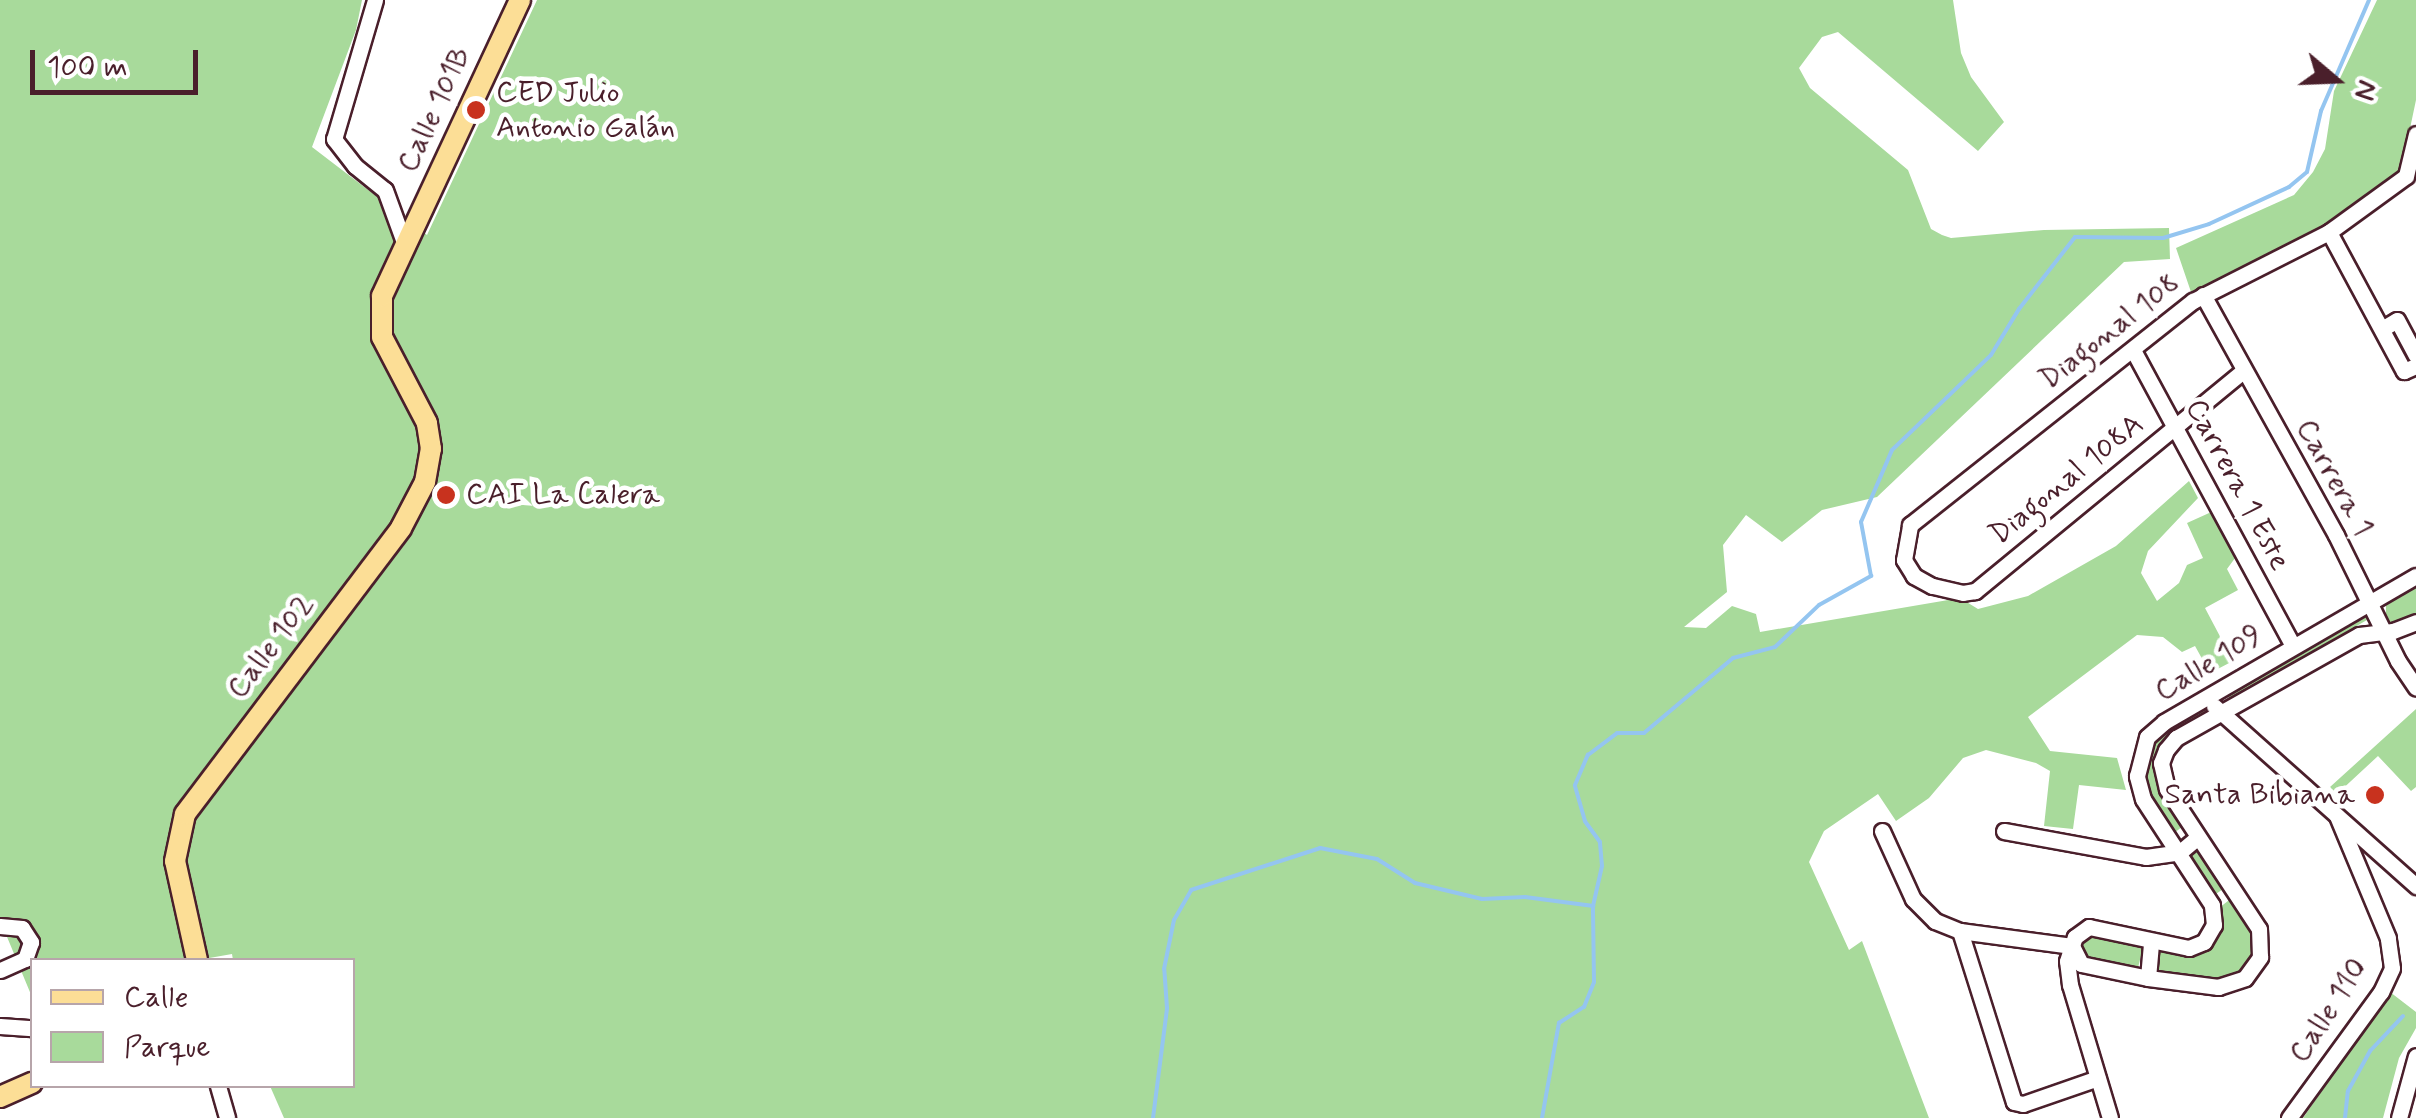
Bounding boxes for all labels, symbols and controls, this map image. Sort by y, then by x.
scale bar [35,30,202,92]
north arrow [2286,30,2386,130]
street label: Calle 101B [390,42,480,178]
text: 100 m [47,48,128,87]
place label: CED Julio Antonio Galán [496,75,675,146]
text: N [2344,75,2385,105]
marker: CED Julio Antonio Galán [465,99,487,121]
street label: Diagonal 108 [2032,266,2188,398]
street label: Carrera 1 Este [2177,393,2297,577]
street label: Diagonal 108A [1983,407,2151,553]
street label: Carrera 1 [2287,413,2381,543]
place label: CAI La Calera [466,477,664,513]
marker: CAI La Calera [435,484,457,506]
street label: Calle 102 [220,588,322,706]
street label: Calle 109 [2149,618,2269,710]
place label: Santa Bibiana [2163,777,2355,813]
marker: Santa Bibiana [2364,784,2386,806]
street label: Calle 110 [2282,952,2376,1070]
legend [30,958,355,1088]
text: Calle [124,978,189,1017]
text: Parque [124,1028,210,1067]

